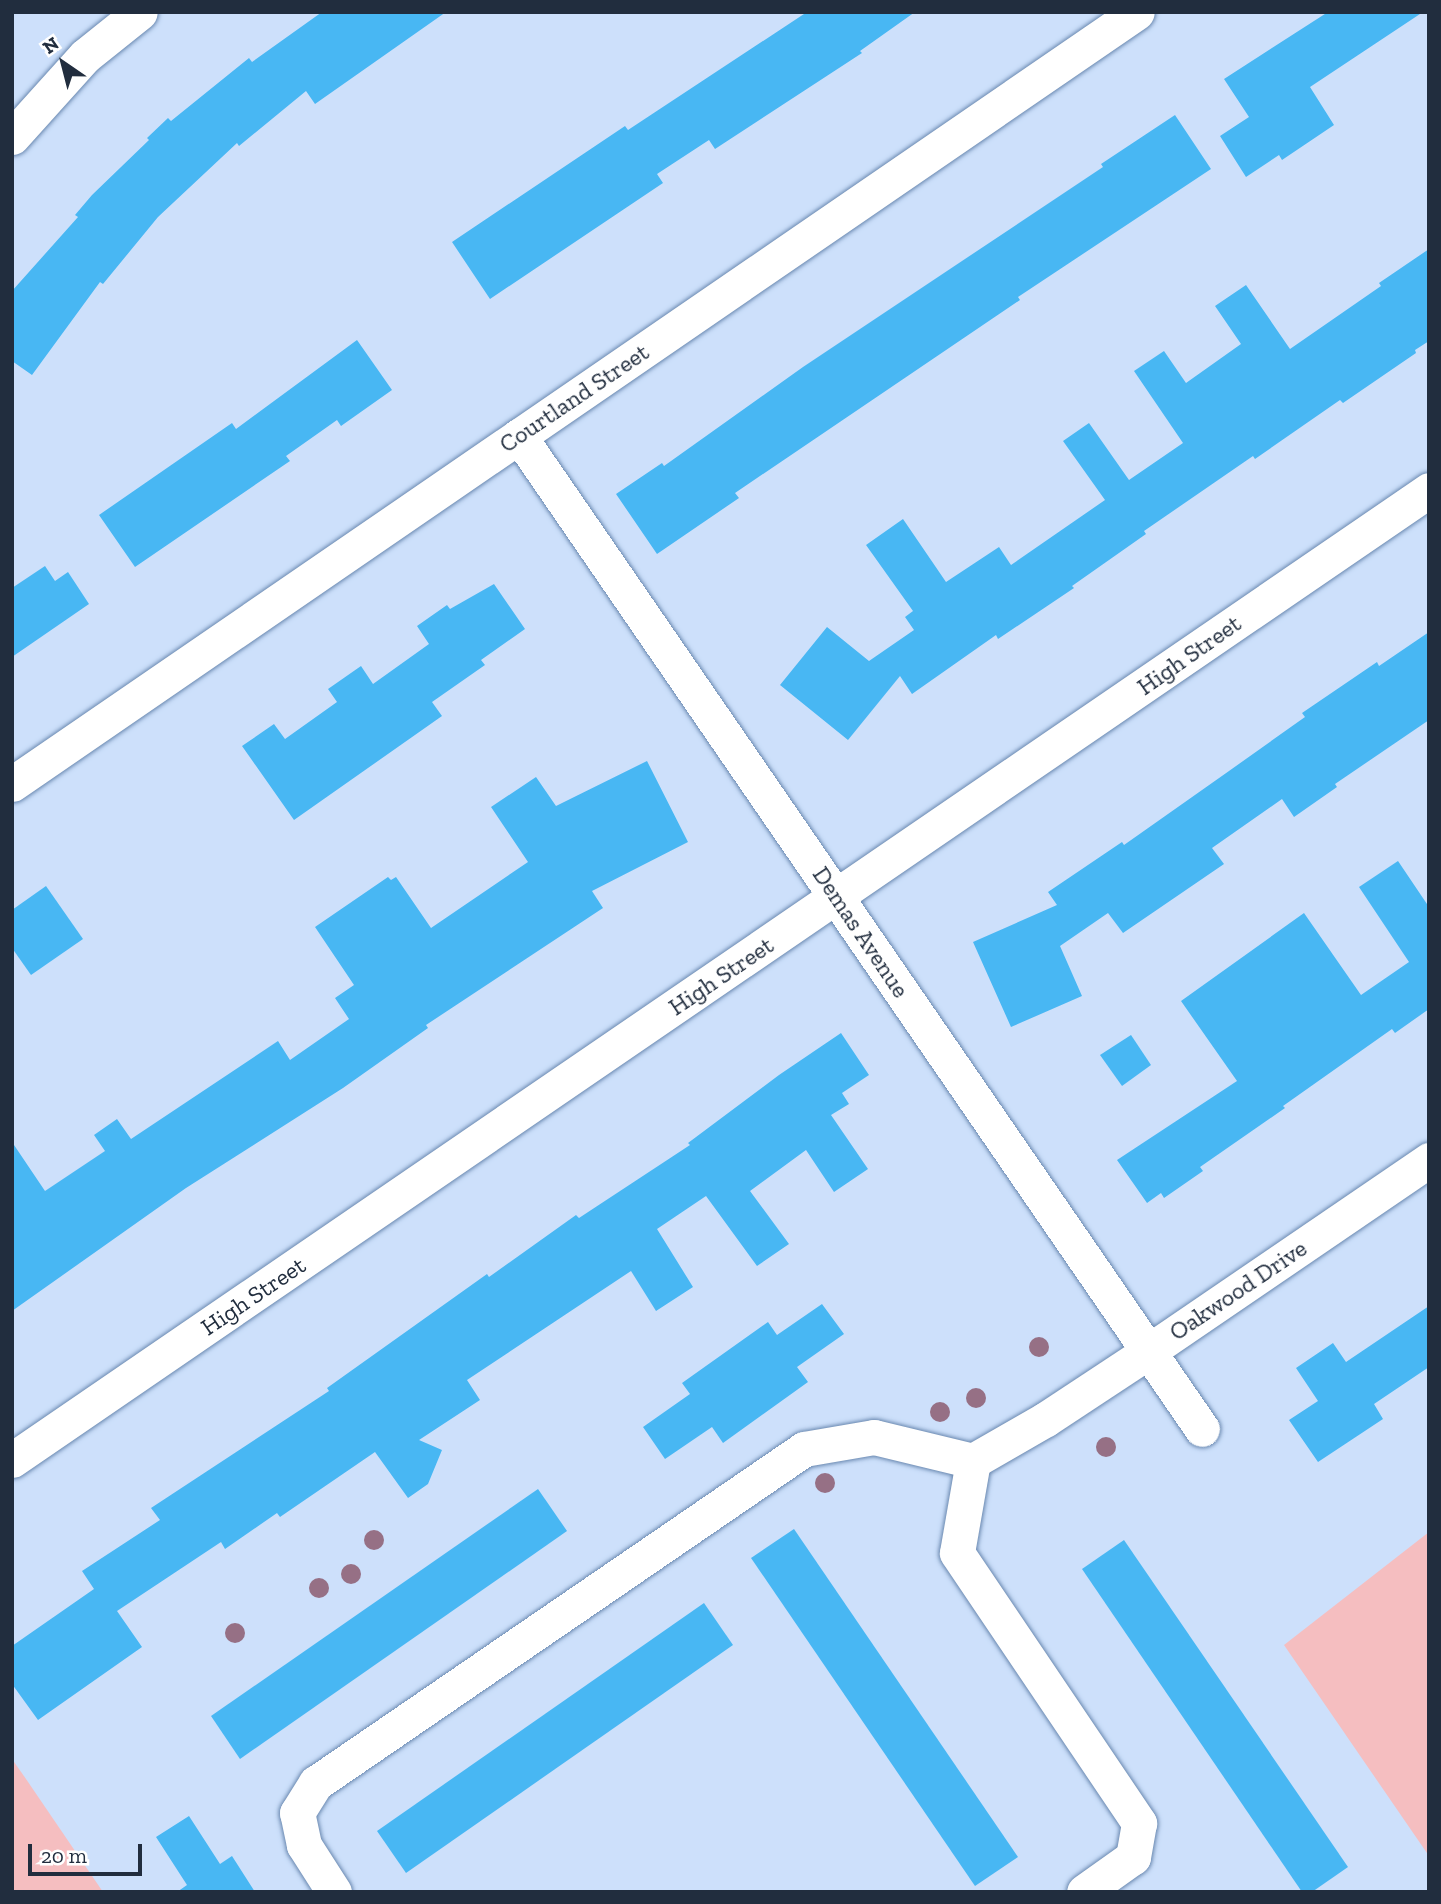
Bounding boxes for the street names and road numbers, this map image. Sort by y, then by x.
street label: Courtland Street [494,337,654,459]
street label: High Street [1132,609,1246,701]
street label: Demas Avenue [806,861,916,1003]
street label: High Street [663,930,779,1022]
street label: Oakwood Drive [1164,1234,1312,1346]
street label: High Street [195,1250,311,1342]

